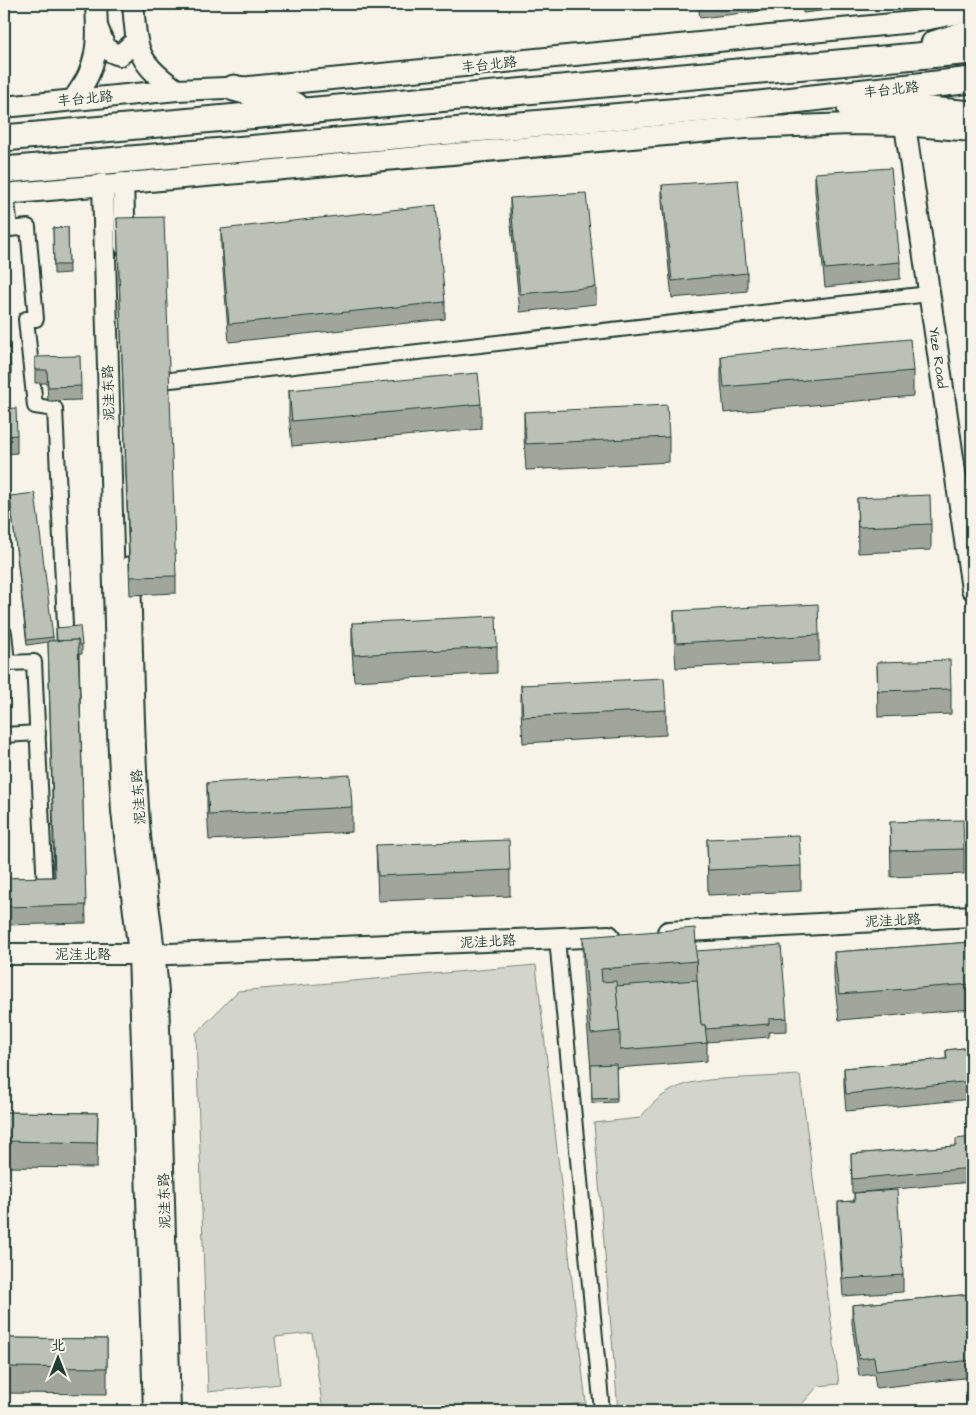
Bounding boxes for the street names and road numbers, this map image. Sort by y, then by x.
street label: 丰台北路 [460,52,518,78]
street label: 丰台北路 [862,77,920,103]
street label: 丰台北路 [56,87,114,111]
street label: Yize Road [923,326,952,390]
street label: 泥洼东路 [98,365,120,421]
street label: 泥洼东路 [127,768,151,826]
street label: 泥洼北路 [865,910,922,932]
street label: 泥洼北路 [460,931,517,953]
street label: 泥洼北路 [55,945,111,965]
street label: 泥洼东路 [154,1173,176,1229]

